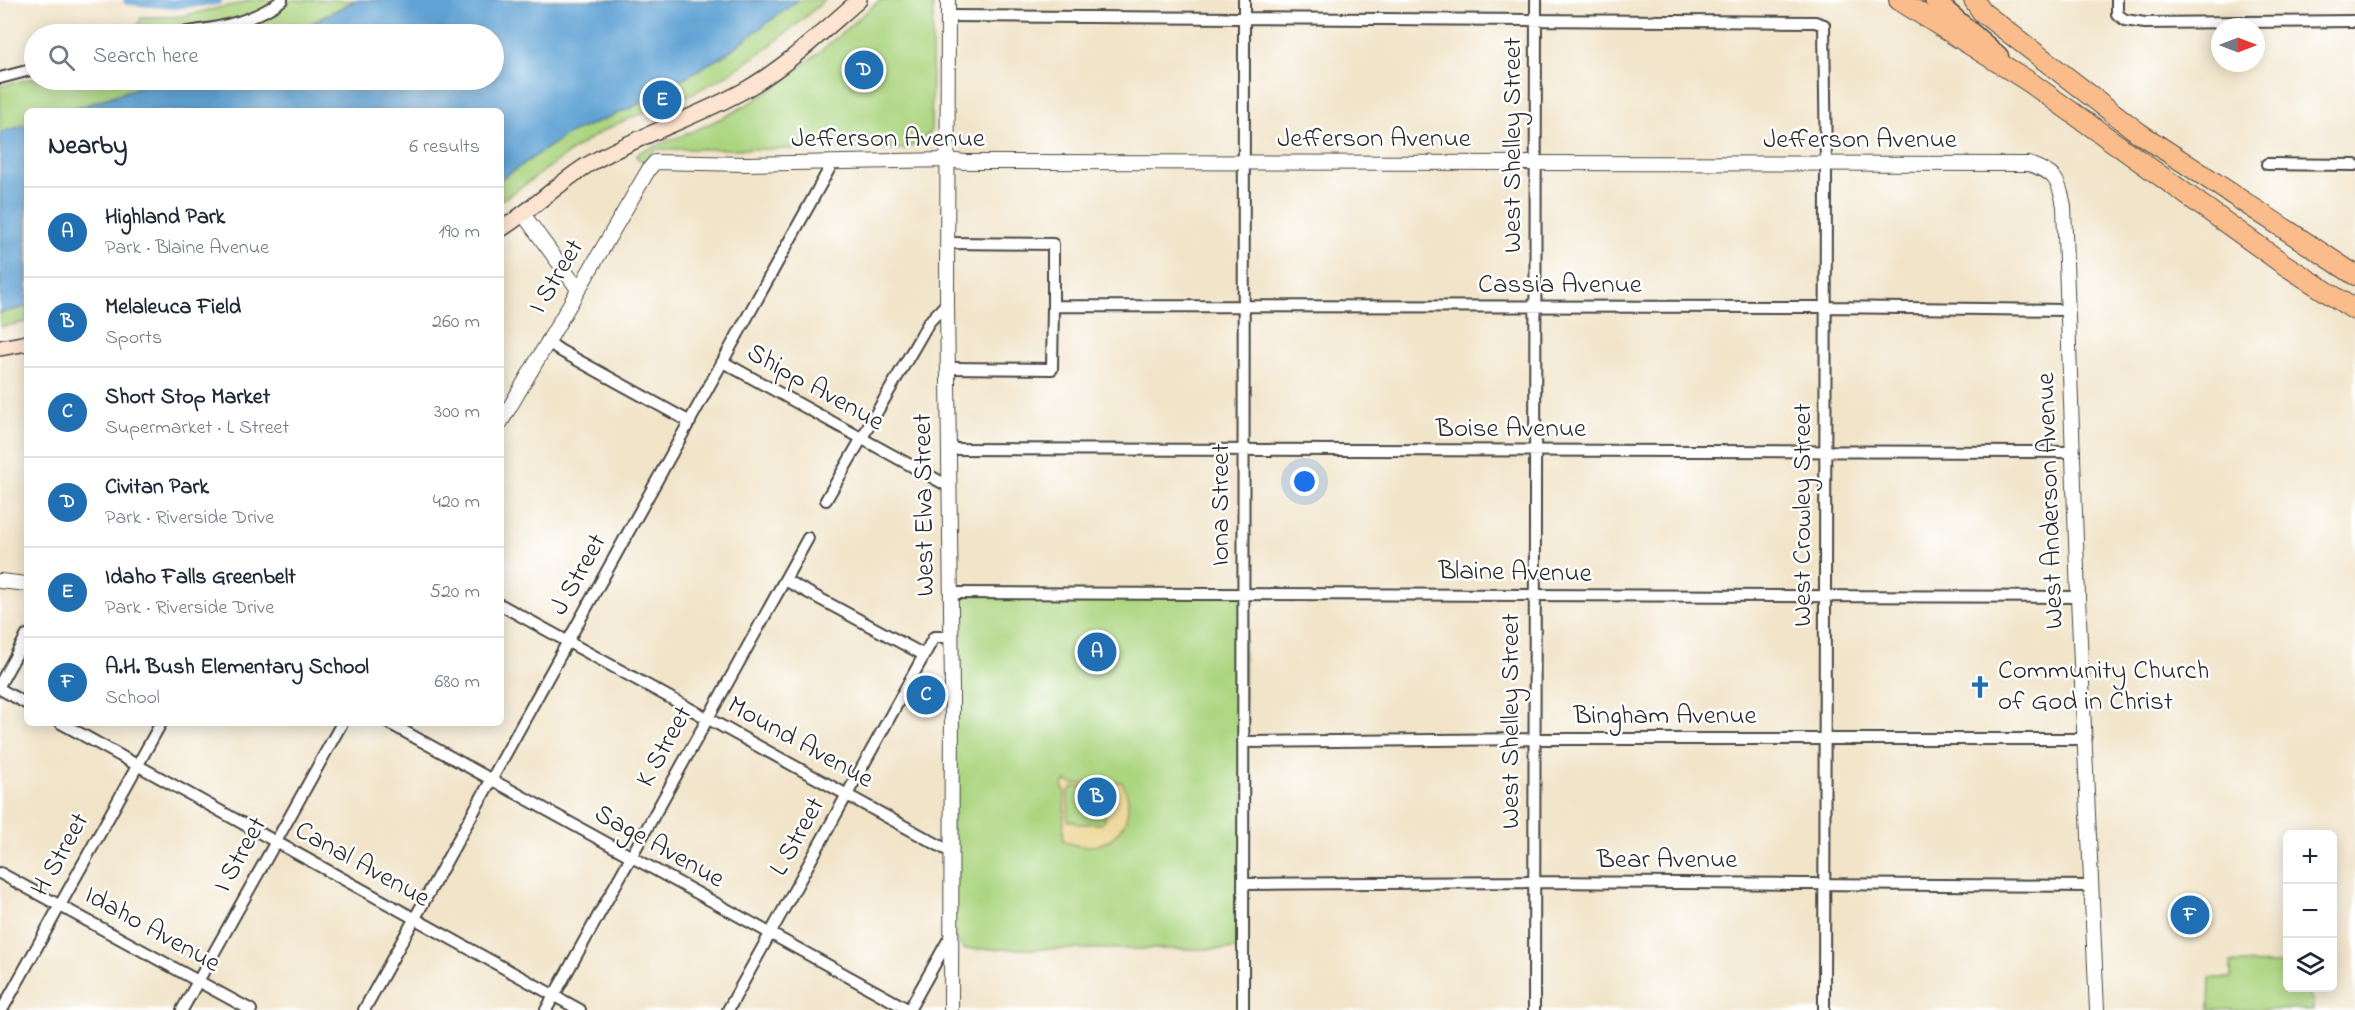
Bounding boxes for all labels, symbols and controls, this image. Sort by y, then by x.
north arrow [2211,18,2265,72]
search box [24,24,504,90]
street label: West Shelley Street [1494,37,1533,253]
icon: search [45,41,78,74]
text: Search here [93,41,198,73]
pin: D [844,48,884,92]
pin: E [642,78,682,122]
street label: Jefferson Avenue [791,120,986,159]
street label: Jefferson Avenue [1277,120,1472,159]
street label: Jefferson Avenue [1763,121,1958,160]
text: Nearby [48,128,127,166]
text: 6 results [409,133,480,162]
text: Highland Park [105,202,225,234]
text: A [61,218,74,247]
text: 190 m [438,218,480,247]
street label: I Street [519,232,595,322]
text: Park · Blaine Avenue [105,234,269,263]
street label: Cassia Avenue [1478,266,1643,305]
text: Melaleuca Field [105,292,241,324]
text: B [61,308,74,337]
text: 260 m [432,308,480,337]
text: Sports [105,324,162,353]
street label: Shipp Avenue [739,334,892,442]
street label: West Anderson Avenue [2027,371,2075,630]
text: Short Stop Market [105,382,270,414]
text: C [62,398,73,427]
text: 300 m [434,398,480,427]
street label: West Crowley Street [1784,403,1823,627]
street label: Boise Avenue [1435,410,1587,449]
street label: West Elva Street [904,413,946,597]
text: Supermarket · L Street [105,414,289,443]
street label: Iona Street [1202,443,1241,567]
your location [1290,467,1319,496]
text: Civitan Park [105,472,209,504]
text: D [60,488,75,517]
text: 420 m [433,488,480,517]
text: Park · Riverside Drive [105,504,274,533]
street label: J Street [541,527,617,623]
street label: Blaine Avenue [1437,552,1593,594]
text: Idaho Falls Greenbelt [105,562,296,594]
text: E [61,578,74,607]
text: 520 m [429,578,480,607]
text: Park · Riverside Drive [105,594,274,623]
street label: West Shelley Street [1492,613,1531,829]
pin: A [1078,630,1116,674]
text: A.H. Bush Elementary School [105,652,369,684]
place label: Community Church of God in Christ [1998,652,2209,722]
text: F [61,668,74,697]
text: 680 m [435,668,480,697]
pin: C [906,672,946,718]
church icon: Community Church of God in Christ [1967,674,1993,700]
text: School [105,684,160,713]
street label: Mound Avenue [720,687,881,800]
street label: Bingham Avenue [1572,697,1758,736]
street label: K Street [627,699,703,795]
pin: B [1078,774,1116,820]
street label: L Street [760,790,836,884]
street label: Sage Avenue [587,795,732,899]
street label: H Street [22,806,100,904]
street label: I Street [204,810,278,900]
street label: Canal Avenue [287,812,438,919]
map controls [2283,830,2337,992]
button: + [2283,830,2337,884]
street label: Bear Avenue [1596,841,1738,880]
street label: Idaho Avenue [77,876,228,984]
button: − [2283,884,2337,938]
pin: F [2170,892,2210,938]
button: layers [2283,938,2337,992]

